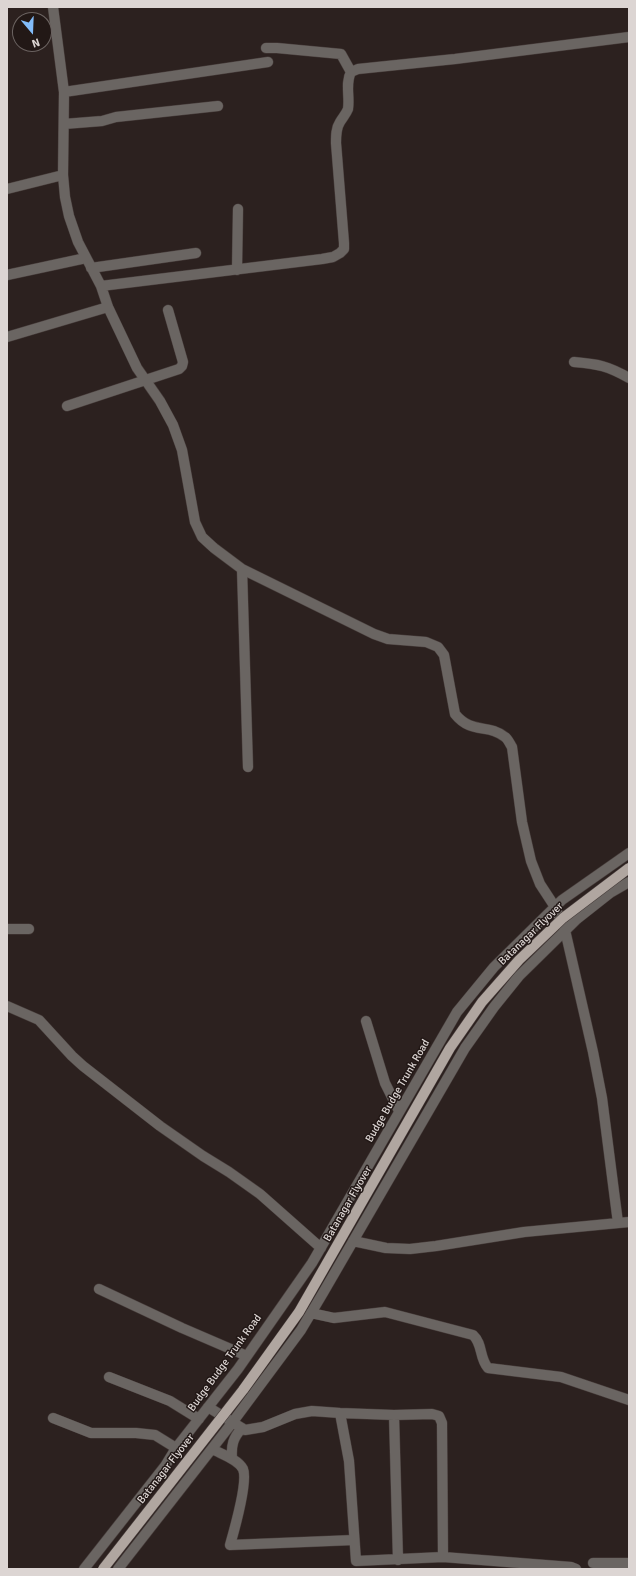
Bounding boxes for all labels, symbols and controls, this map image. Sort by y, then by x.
north arrow [12,12,52,52]
text: N [30,35,41,50]
street label: Batanagar Flyover [496,900,566,968]
street label: Budge Budge Trunk Road [363,1037,433,1145]
street label: Batanagar Flyover [321,1164,375,1244]
street label: Budge Budge Trunk Road [185,1312,265,1414]
street label: Batanagar Flyover [135,1432,197,1506]

